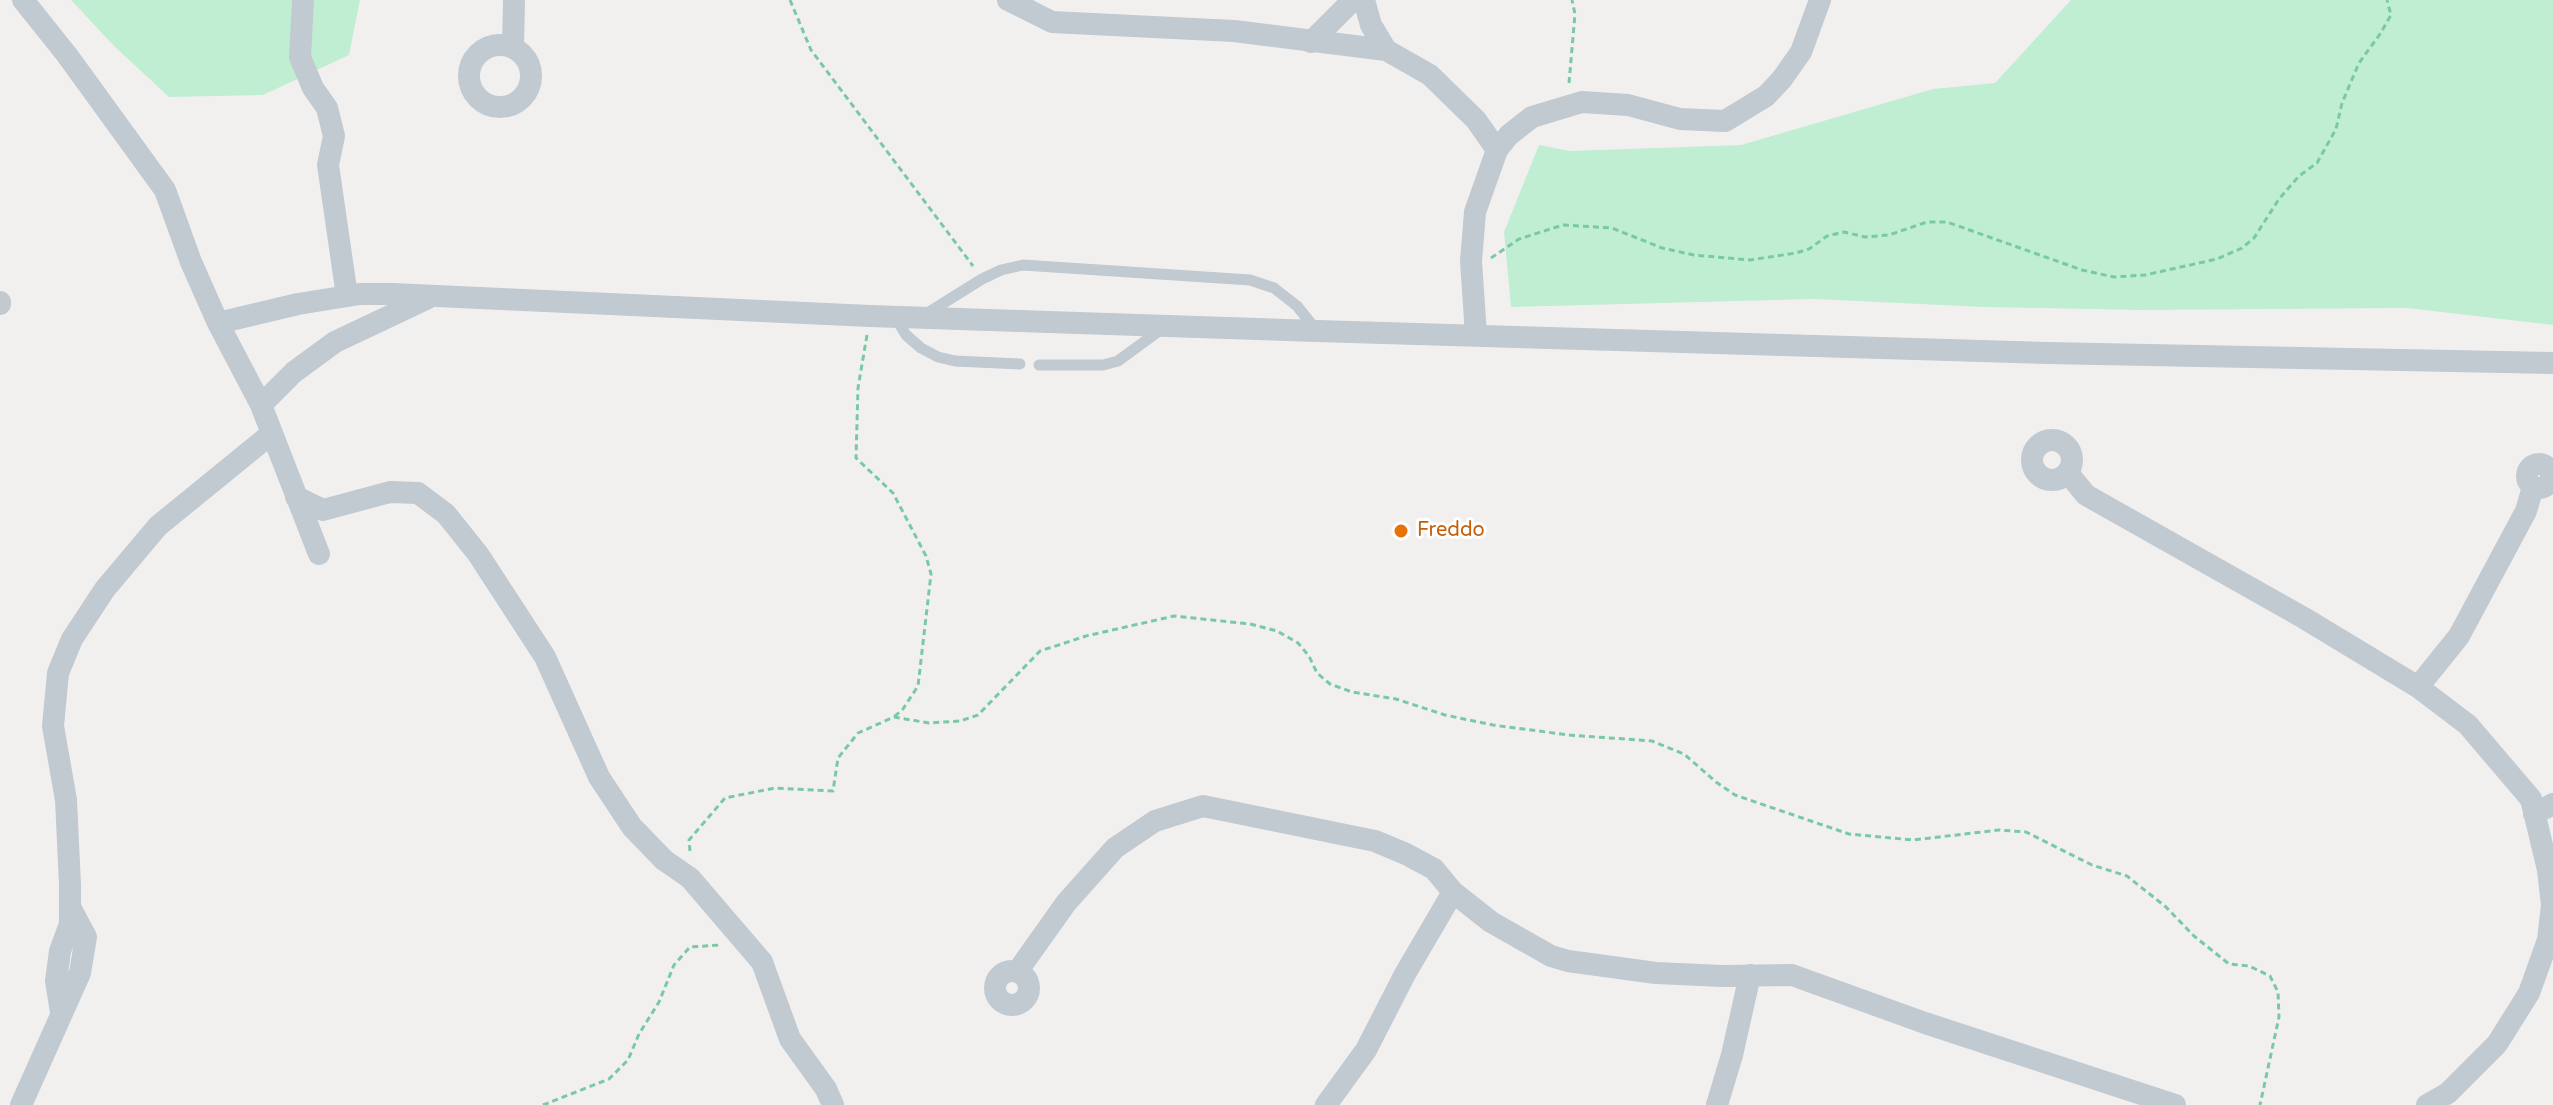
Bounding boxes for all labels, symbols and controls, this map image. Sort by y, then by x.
place label: Freddo [1417,519,1485,543]
marker: Freddo [1392,522,1410,540]

